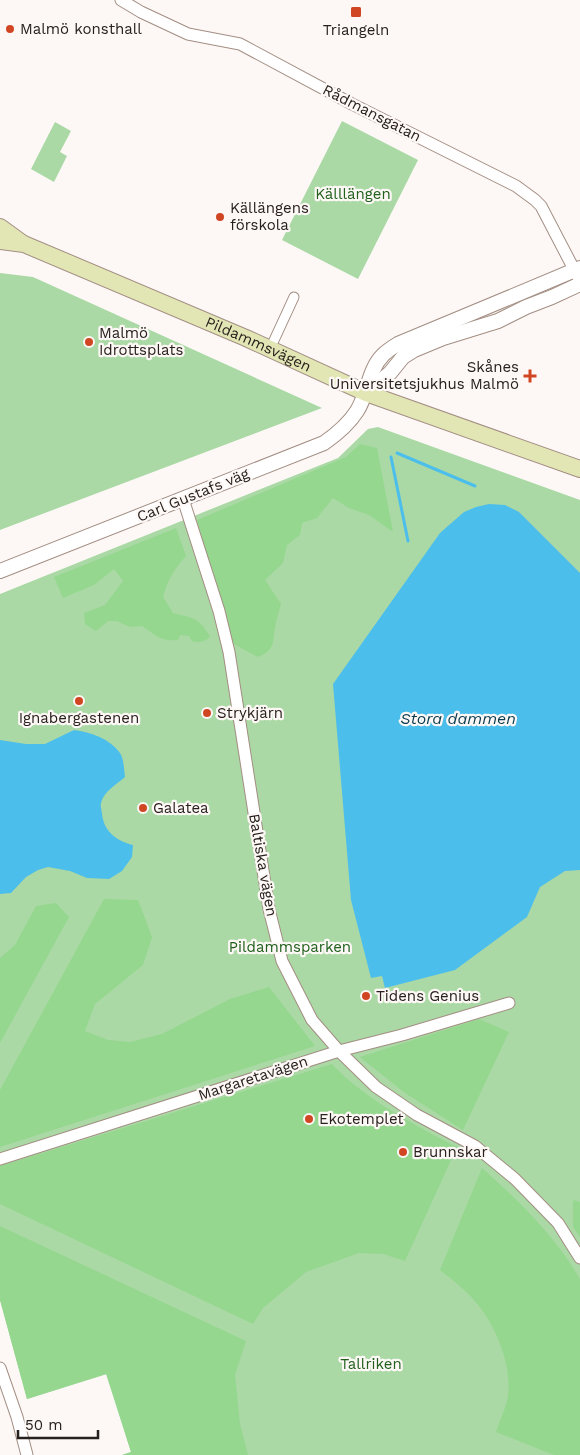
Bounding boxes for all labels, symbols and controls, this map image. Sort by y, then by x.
marker: Triangeln [349,5,363,19]
place label: Malmö konsthall [20,20,142,38]
place label: Triangeln [323,21,389,39]
marker: Malmö konsthall [4,23,16,35]
street label: Rådmansgatan [320,80,424,146]
park label: Källlängen [315,185,391,203]
place label: Källängens förskola [230,199,309,234]
marker: Källängens förskola [214,211,226,223]
street label: Pildammsvägen [203,313,314,376]
place label: Malmö Idrottsplats [99,324,183,359]
marker: Malmö Idrottsplats [83,336,95,348]
place label: Skånes Universitetsjukhus Malmö [330,358,519,393]
marker: Skånes Universitetsjukhus Malmö [523,369,537,383]
street label: Carl Gustafs väg [134,464,252,526]
marker: Ignabergastenen [73,695,85,707]
place label: Strykjärn [217,704,283,722]
marker: Strykjärn [201,707,213,719]
place label: Ignabergastenen [19,709,139,727]
water label: Stora dammen [400,709,516,728]
place label: Galatea [153,799,209,817]
marker: Galatea [137,802,149,814]
street label: Baltiska vägen [245,812,281,918]
park label: Pildammsparken [229,938,351,956]
place label: Tidens Genius [376,987,479,1005]
marker: Tidens Genius [360,990,372,1002]
street label: Margaretavägen [196,1052,310,1104]
place label: Ekotemplet [319,1110,404,1128]
marker: Ekotemplet [303,1113,315,1125]
place label: Brunnskar [413,1143,488,1161]
marker: Brunnskar [397,1146,409,1158]
park label: Tallriken [340,1355,402,1373]
scale bar [18,1408,98,1440]
text: 50 m [25,1416,62,1434]

